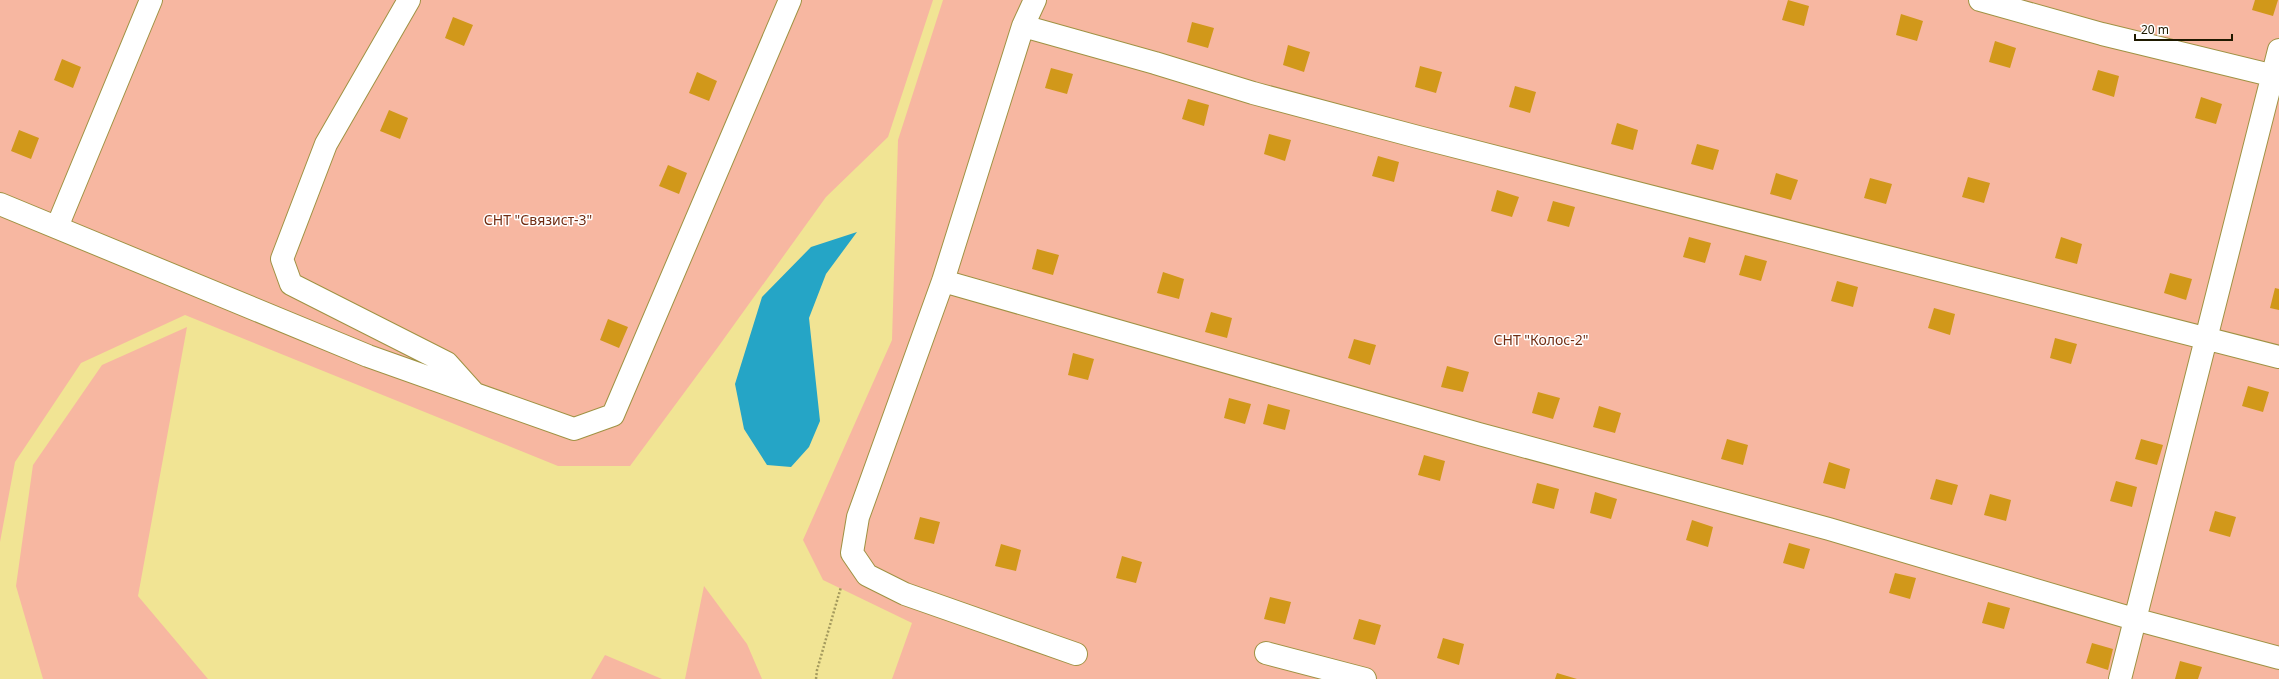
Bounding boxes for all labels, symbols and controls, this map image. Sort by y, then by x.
scale bar [2135,16,2232,42]
text: 20 m [2141,21,2169,38]
park label: СНТ "Связист-3" [484,210,592,229]
park label: СНТ "Колос-2" [1494,330,1588,349]

